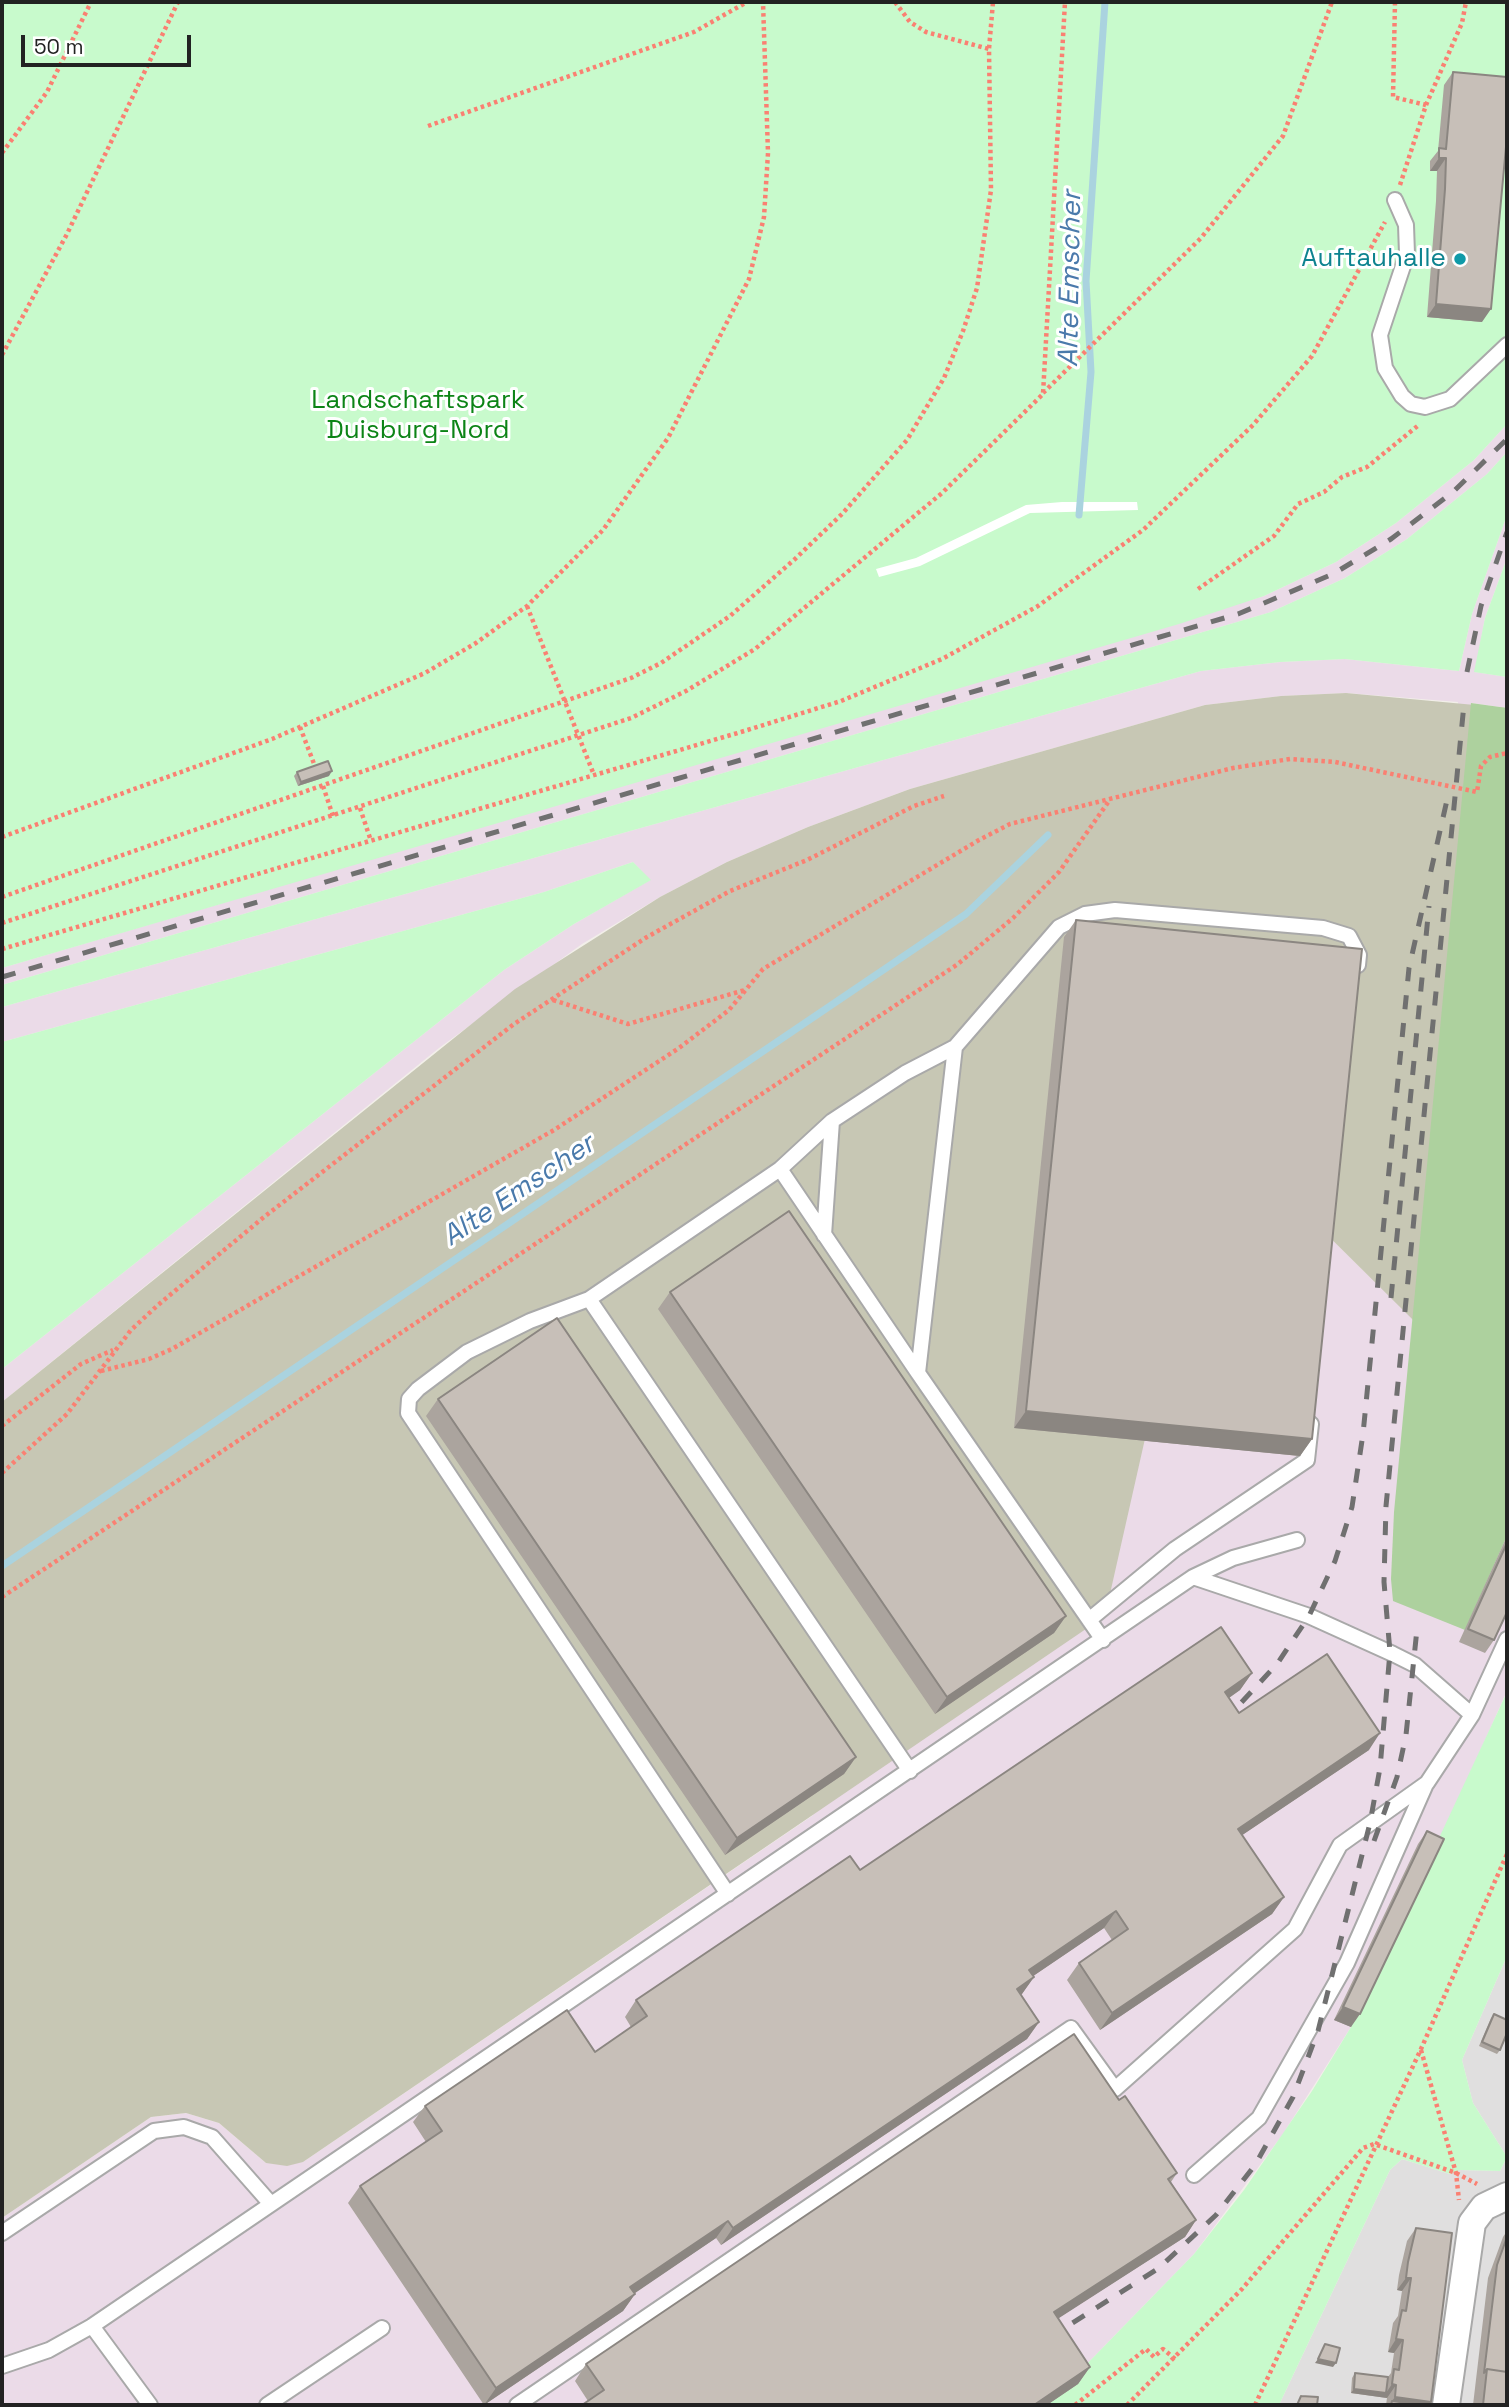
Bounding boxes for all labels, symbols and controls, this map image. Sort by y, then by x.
scale bar [24,21,194,65]
text: 50 m [34,33,84,60]
water label: Alte Emscher [1053,191,1089,367]
place label: Auftauhalle [1301,243,1446,275]
marker: Auftauhalle [1452,251,1468,267]
park label: Landschaftspark Duisburg-Nord [311,385,525,446]
water label: Alte Emscher [437,1128,601,1254]

